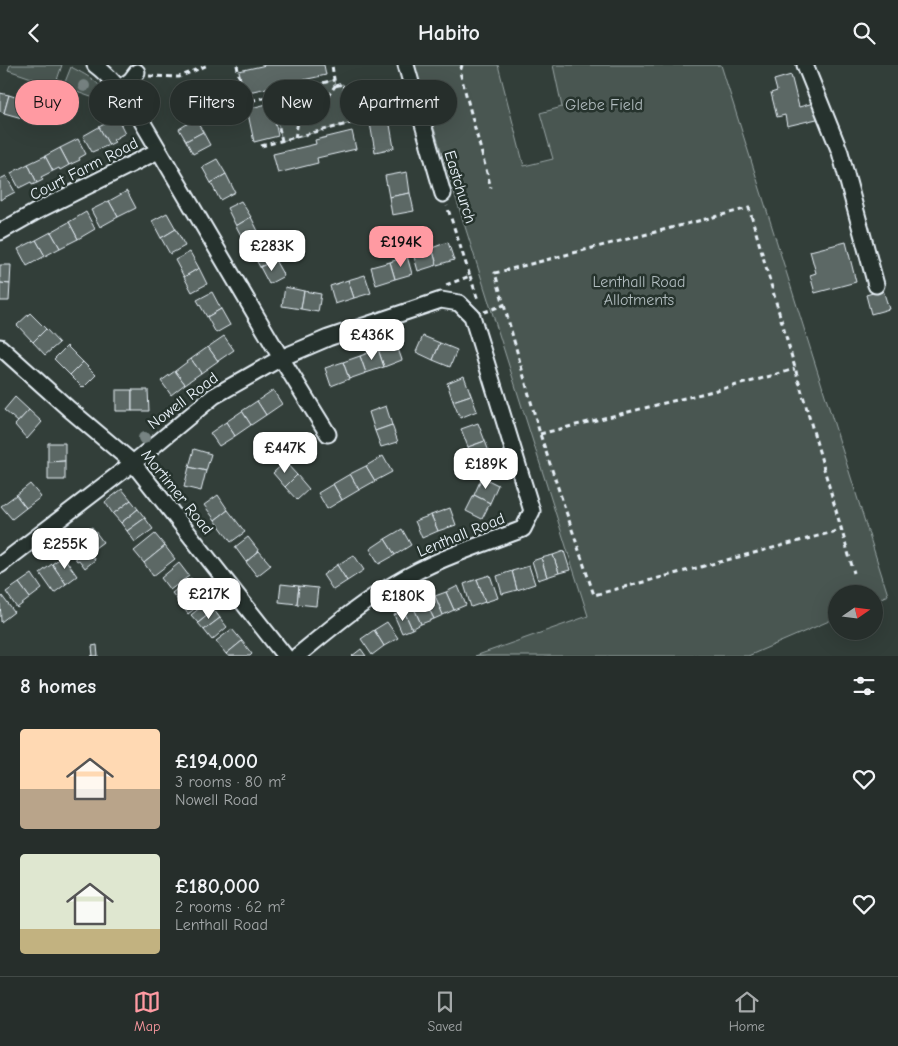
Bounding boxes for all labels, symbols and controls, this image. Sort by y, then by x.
icon: back [20,19,48,47]
icon: search [850,19,878,47]
text: Habito [418,20,480,46]
chip: Buy [15,80,79,125]
chip: Rent [89,80,160,125]
chip: Filters [170,80,253,125]
chip: New [263,80,330,125]
chip: Apartment [340,80,457,125]
park label: Glebe Field [565,96,643,114]
street label: Court Farm Road [27,134,141,204]
street label: Eastchurch [440,148,480,226]
pin: £194K [366,225,436,268]
pin: £283K [237,229,307,272]
text: £194K [380,233,422,251]
text: £283K [250,237,294,255]
park label: Lenthall Road Allotments [593,273,685,309]
pin: £436K [337,319,407,361]
text: £436K [350,326,394,344]
street label: Nowell Road [144,369,222,433]
pin: £447K [250,431,320,474]
text: £447K [264,439,306,457]
street label: Mortimer Road [137,446,217,538]
pin: £189K [451,447,521,490]
text: £189K [465,455,507,473]
street label: Lenthall Road [415,509,507,561]
pin: £255K [30,527,100,570]
text: £255K [43,535,87,553]
pin: £217K [174,577,244,620]
pin: £180K [368,579,438,622]
text: £217K [189,585,230,603]
north arrow [828,585,882,640]
map controls [828,585,883,640]
text: £180K [381,587,425,605]
icon: filters [850,672,878,700]
text: 8 homes [20,674,96,698]
icon: home [60,749,120,809]
text: £194,000 [175,749,258,773]
icon: heart [850,765,878,793]
text: 3 rooms · 80 m² [175,773,285,791]
text: Nowell Road [175,791,258,809]
icon: home [60,874,120,934]
text: £180,000 [175,874,260,898]
icon: heart [850,890,878,918]
text: 2 rooms · 62 m² [175,898,285,916]
text: Lenthall Road [175,916,268,934]
tab: Map [133,988,161,1035]
tab: Saved [427,988,462,1035]
tab: Home [729,988,765,1035]

